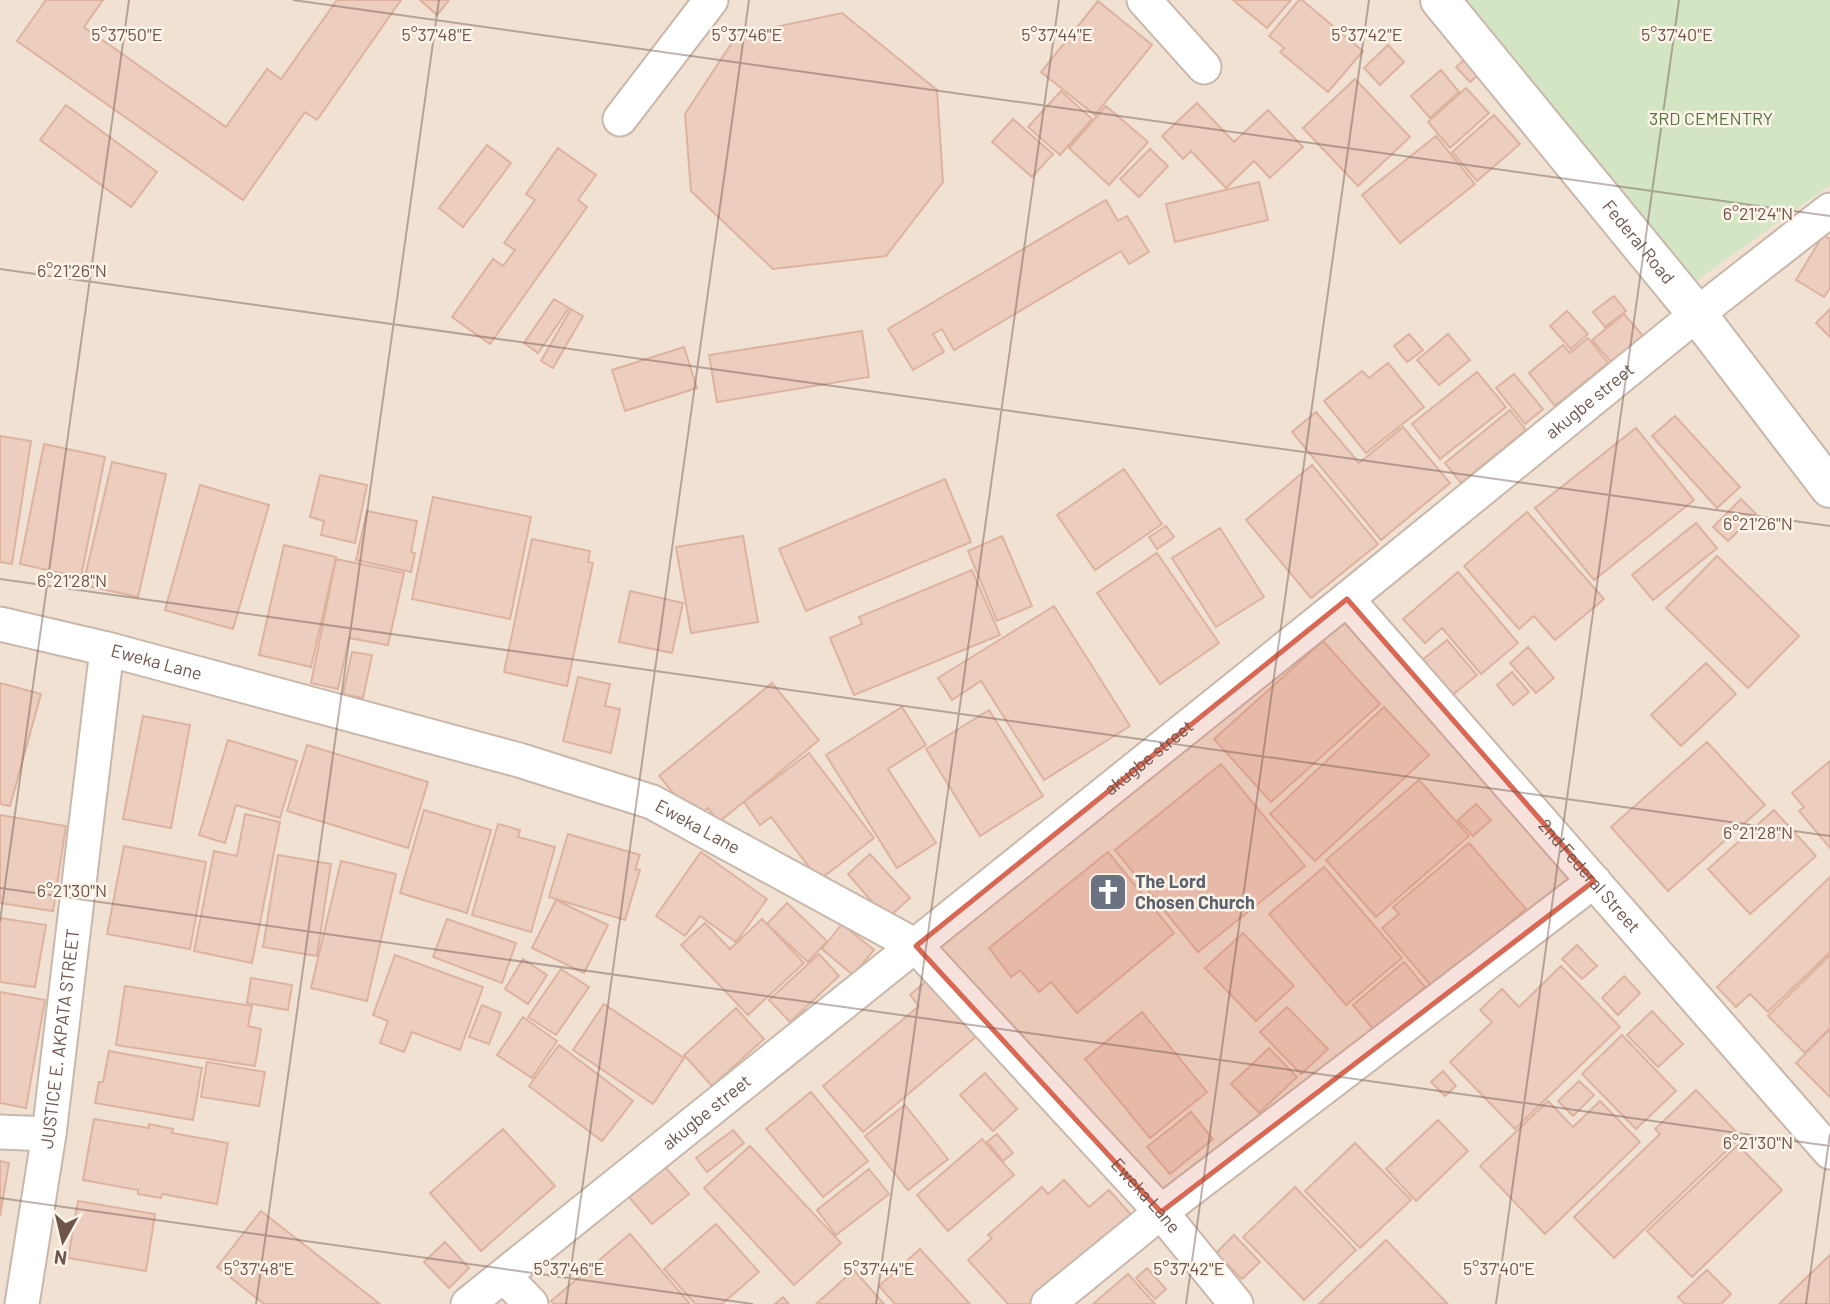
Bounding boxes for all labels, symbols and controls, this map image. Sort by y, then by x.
text: 5°37'50"E [91,23,163,45]
text: 5°37'48"E [401,23,473,45]
text: 5°37'46"E [712,23,782,45]
text: 5°37'44"E [1021,23,1093,45]
text: 5°37'42"E [1331,23,1403,45]
text: 5°37'40"E [1641,23,1713,45]
park label: 3RD CEMENTRY [1649,107,1773,129]
street label: Federal Road [1598,195,1680,288]
text: 6°21'24"N [1723,202,1793,224]
text: 6°21'26"N [37,259,107,281]
street label: akugbe street [1541,358,1638,443]
text: 6°21'26"N [1723,512,1793,534]
text: 6°21'28"N [37,569,107,591]
street label: Eweka Lane [109,639,205,684]
street label: akugbe street [1099,715,1197,799]
street label: Eweka Lane [652,794,744,858]
street label: 2nd Federal Street [1534,814,1645,937]
text: 6°21'28"N [1723,821,1793,843]
place label: The Lord Chosen Church [1135,870,1255,913]
church icon: The Lord Chosen Church [1087,871,1129,913]
text: 6°21'30"N [37,879,107,901]
street label: JUSTICE E. AKPATA STREET [35,928,83,1150]
street label: akugbe street [657,1069,755,1154]
text: 6°21'30"N [1723,1131,1793,1153]
street label: Eweka Lane [1107,1153,1186,1237]
north arrow [28,1206,98,1276]
text: N [53,1246,68,1271]
text: 5°37'48"E [223,1257,295,1279]
text: 5°37'46"E [534,1257,604,1279]
text: 5°37'44"E [843,1257,915,1279]
text: 5°37'42"E [1153,1257,1225,1279]
text: 5°37'40"E [1463,1257,1535,1279]

